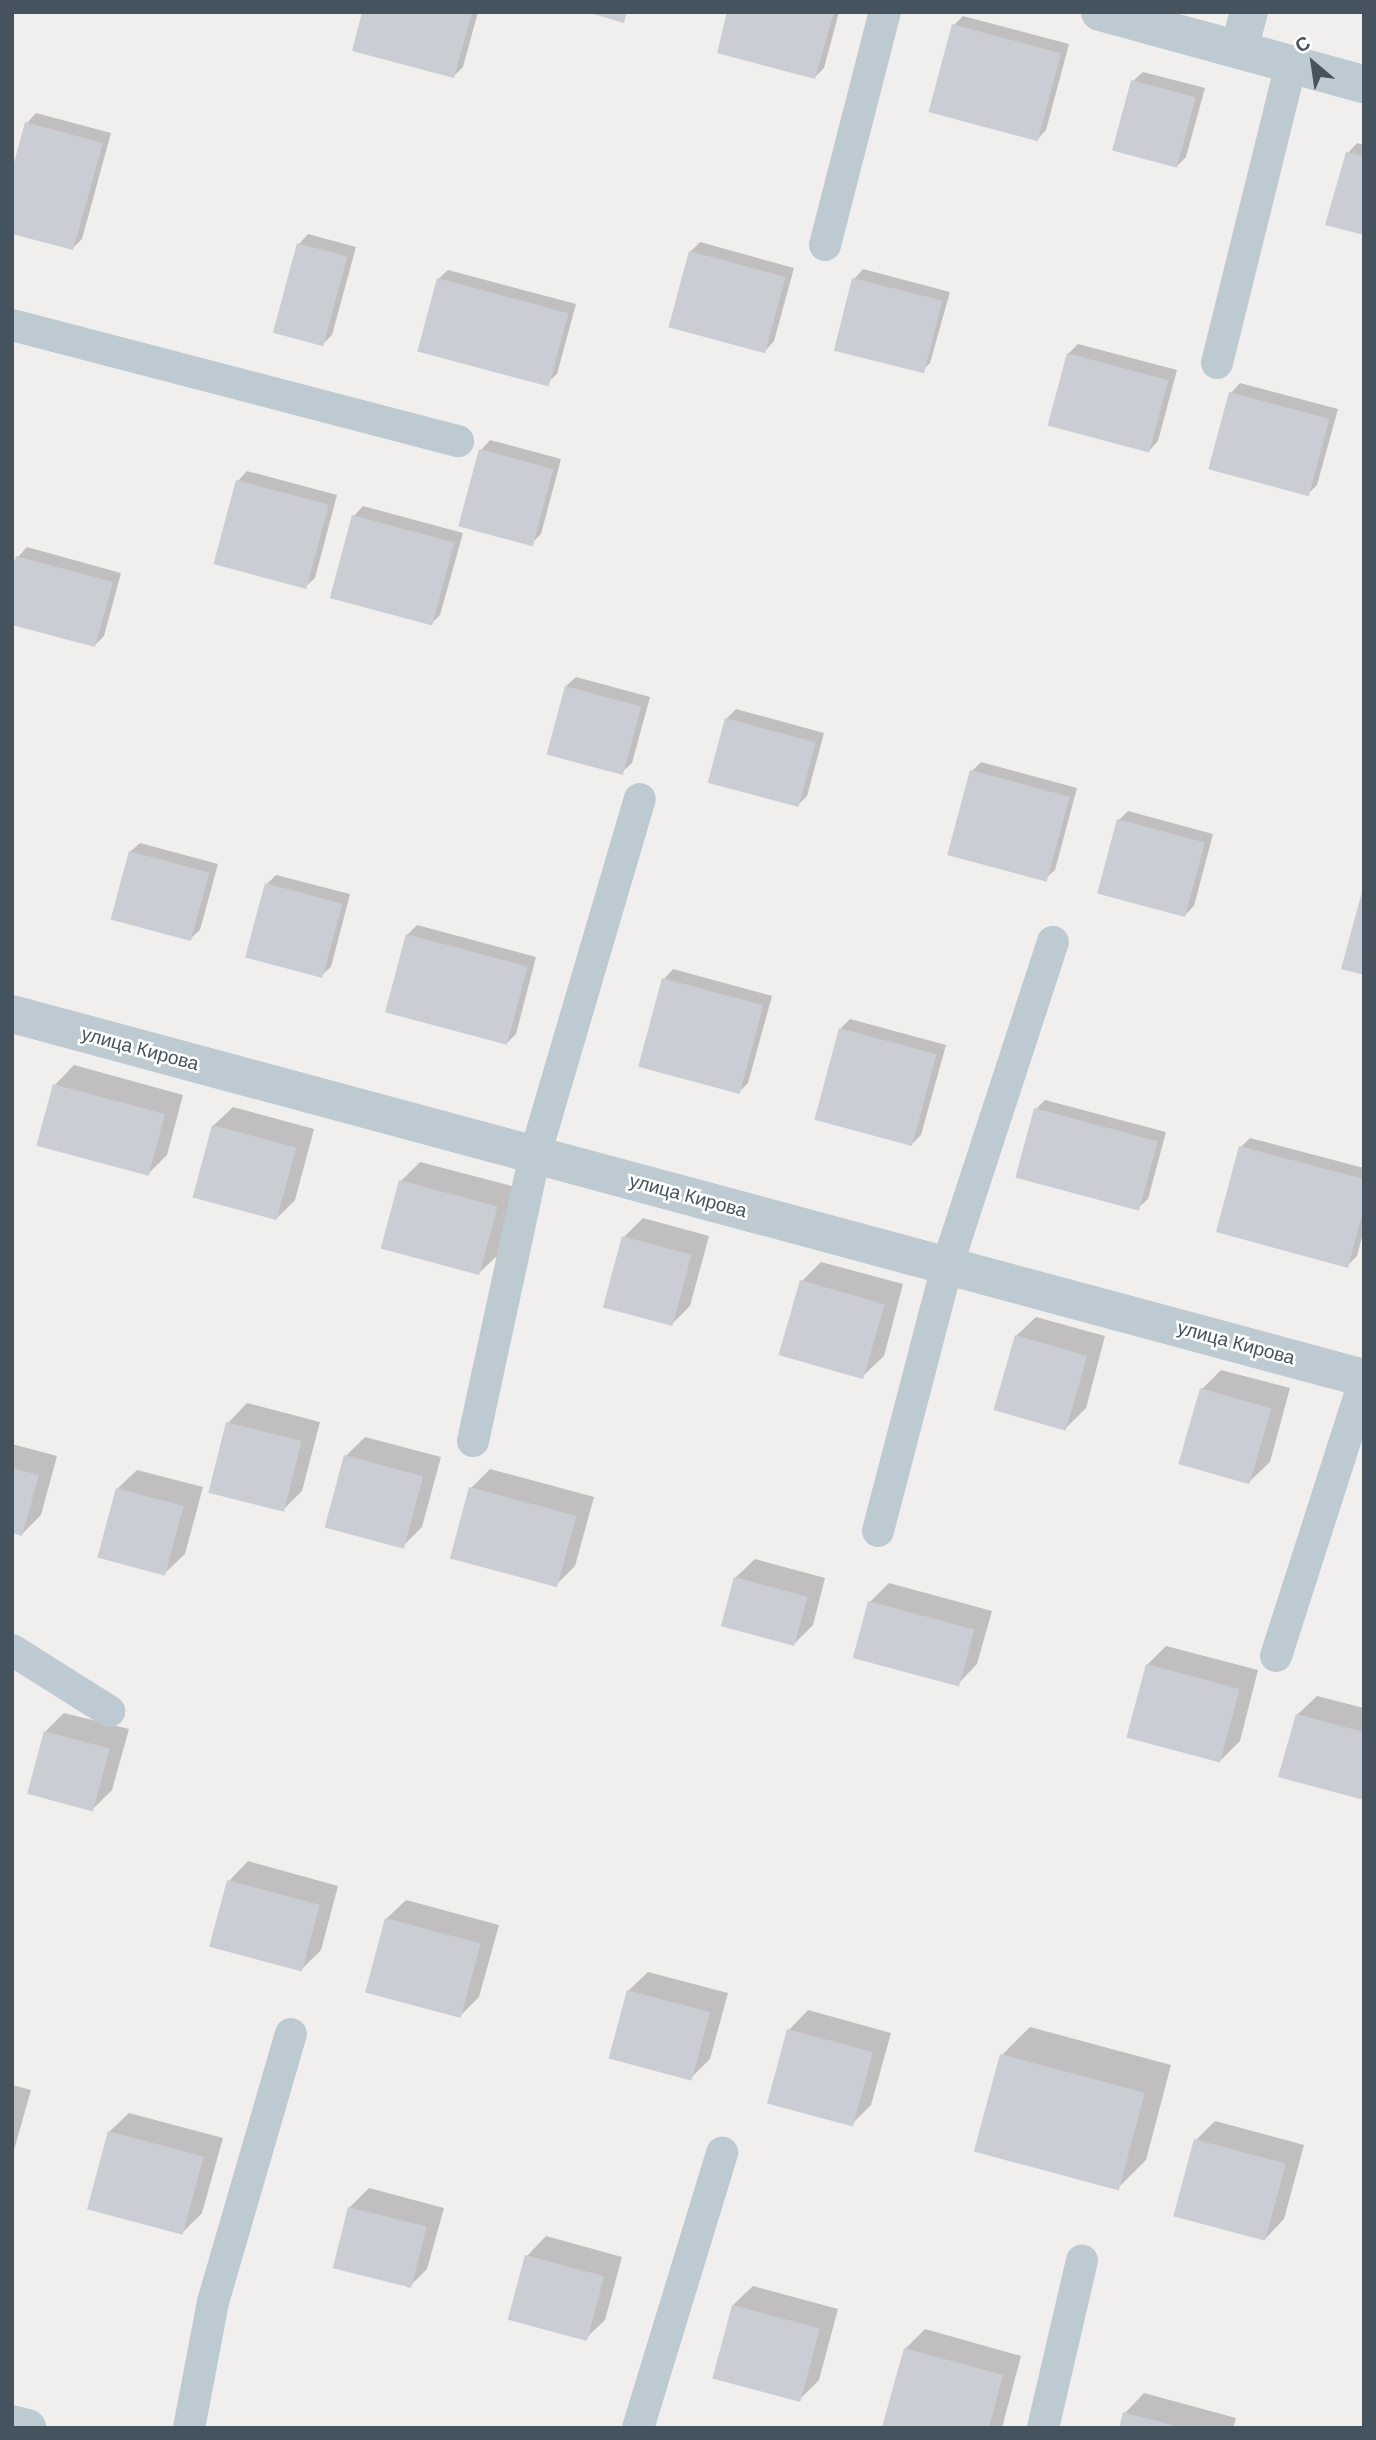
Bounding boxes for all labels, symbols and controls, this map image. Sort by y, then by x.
north arrow [1278,28,1348,98]
text: С [1291,30,1315,58]
street label: улица Кирова [79,1022,201,1076]
street label: улица Кирова [627,1169,749,1223]
street label: улица Кирова [1175,1316,1297,1370]

